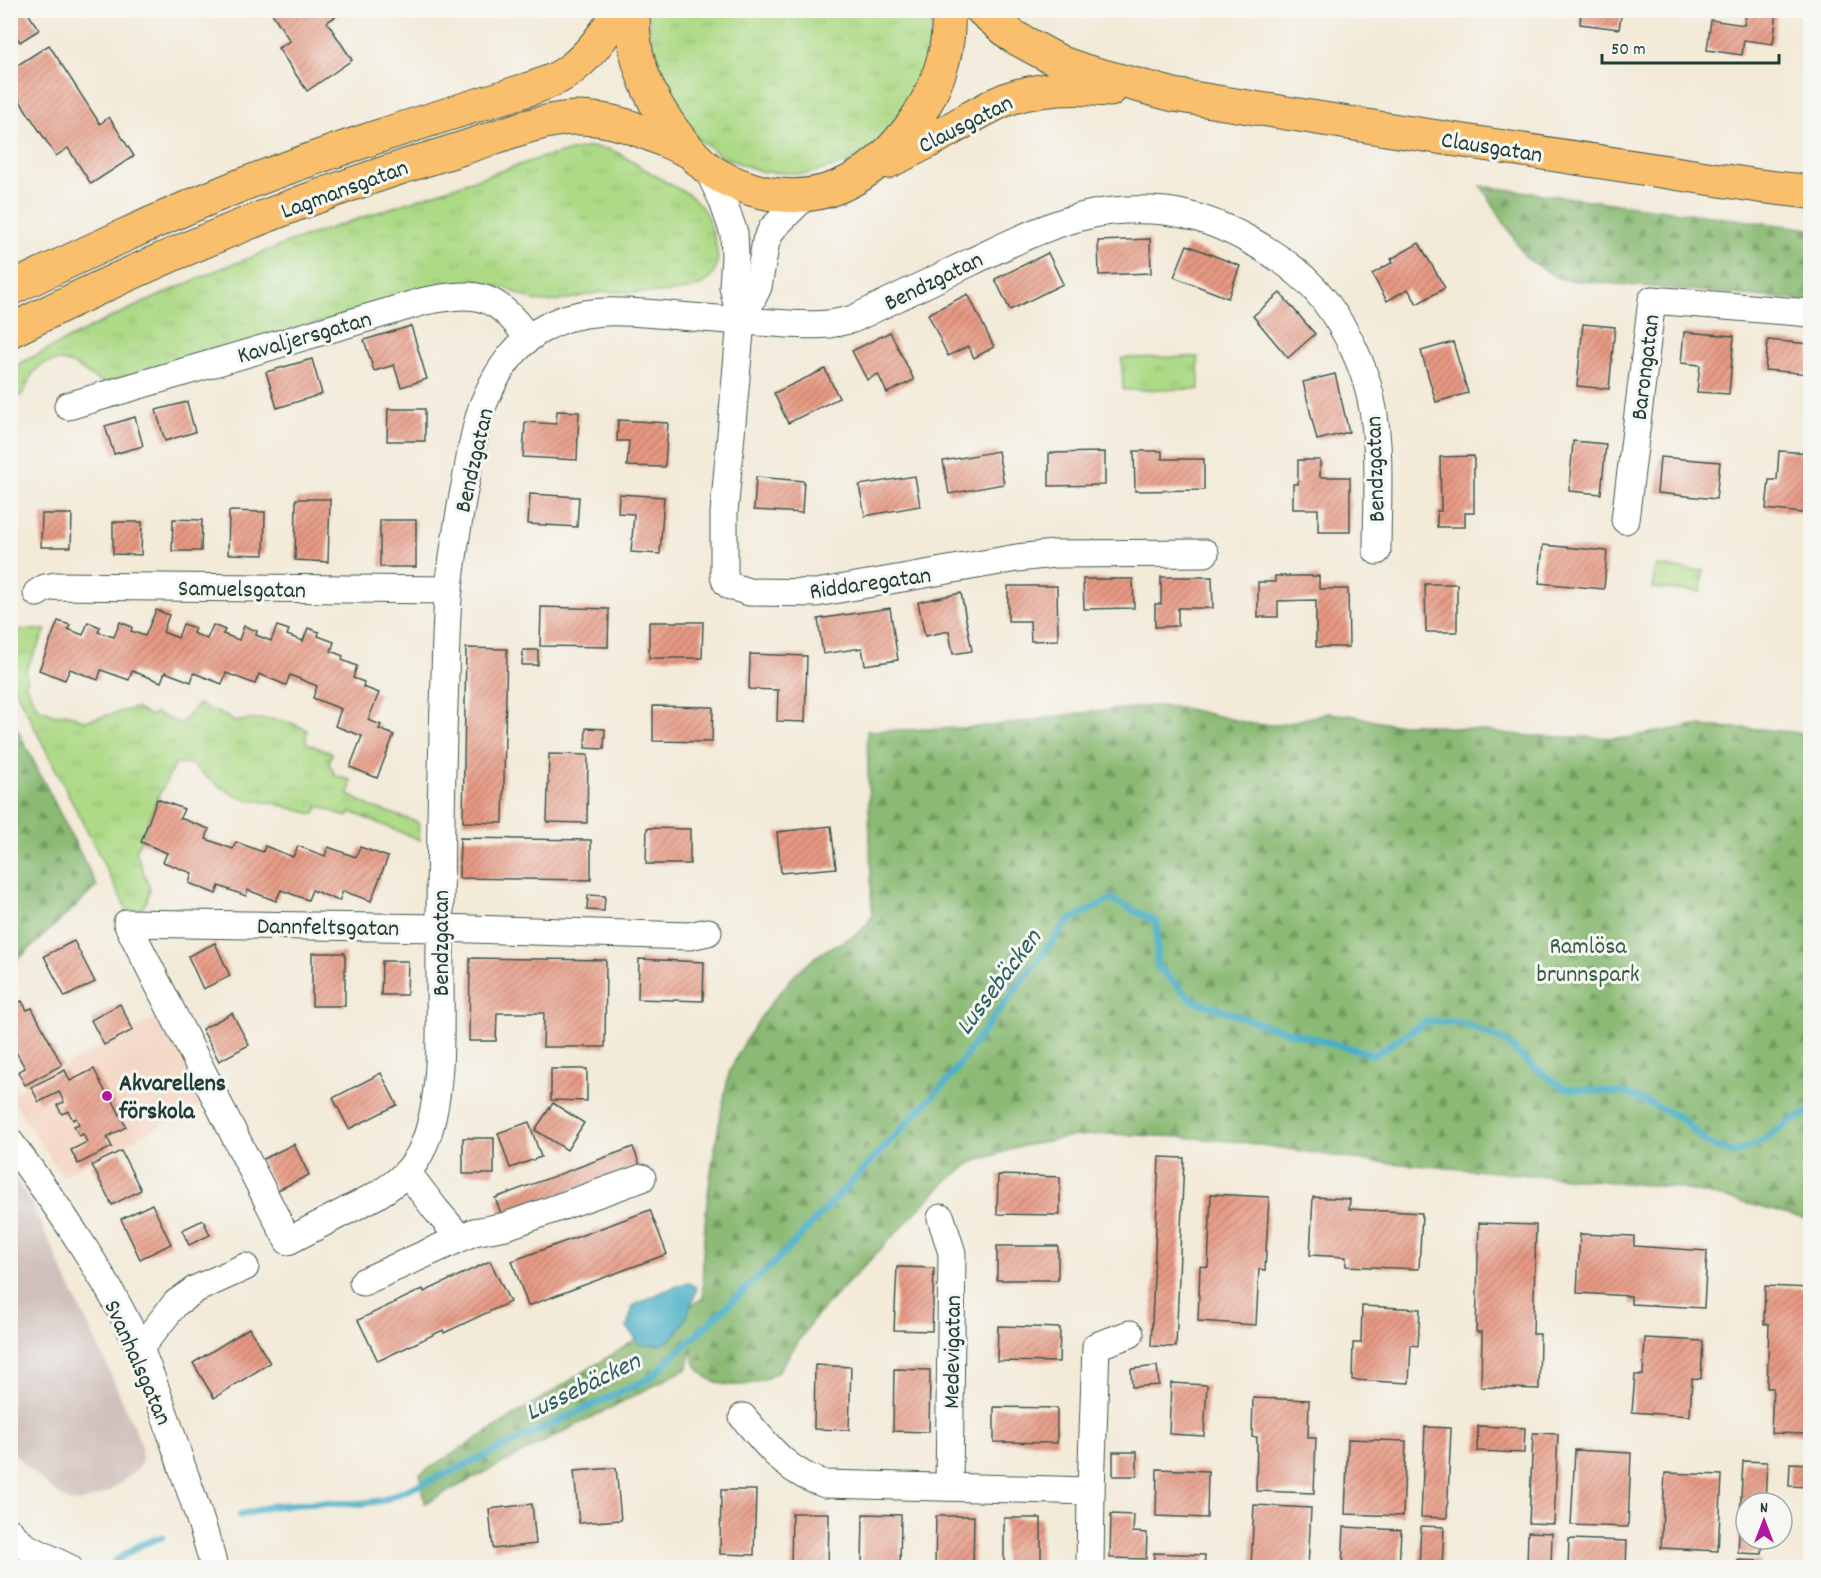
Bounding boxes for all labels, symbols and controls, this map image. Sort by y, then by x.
scale bar [1602,27,1779,65]
text: 50 m [1611,38,1646,63]
street label: Clausgatan [913,87,1020,164]
street label: Clausgatan [1438,124,1545,174]
street label: Lagmansgatan [276,152,414,230]
street label: Bendzgatan [879,244,990,321]
street label: Kavaljersgatan [234,304,376,374]
street label: Barongatan [1624,313,1670,422]
street label: Bendzgatan [447,405,504,516]
street label: Bendzgatan [1358,415,1396,523]
street label: Riddaregatan [808,560,933,610]
street label: Samuelsgatan [178,573,306,609]
street label: Bendzgatan [426,890,460,996]
street label: Dannfeltsgatan [256,911,399,947]
water label: Lussebäcken [948,922,1052,1044]
park label: Ramlösa brunnspark [1537,931,1639,993]
place label: Akvarellens förskola [118,1068,226,1130]
marker: Akvarellens förskola [100,1089,114,1103]
street label: Svanhalsgatan [93,1295,179,1431]
street label: Medevigatan [936,1295,972,1409]
water label: Lussebäcken [520,1344,648,1432]
north arrow [1734,1491,1794,1551]
text: N [1760,1497,1768,1520]

